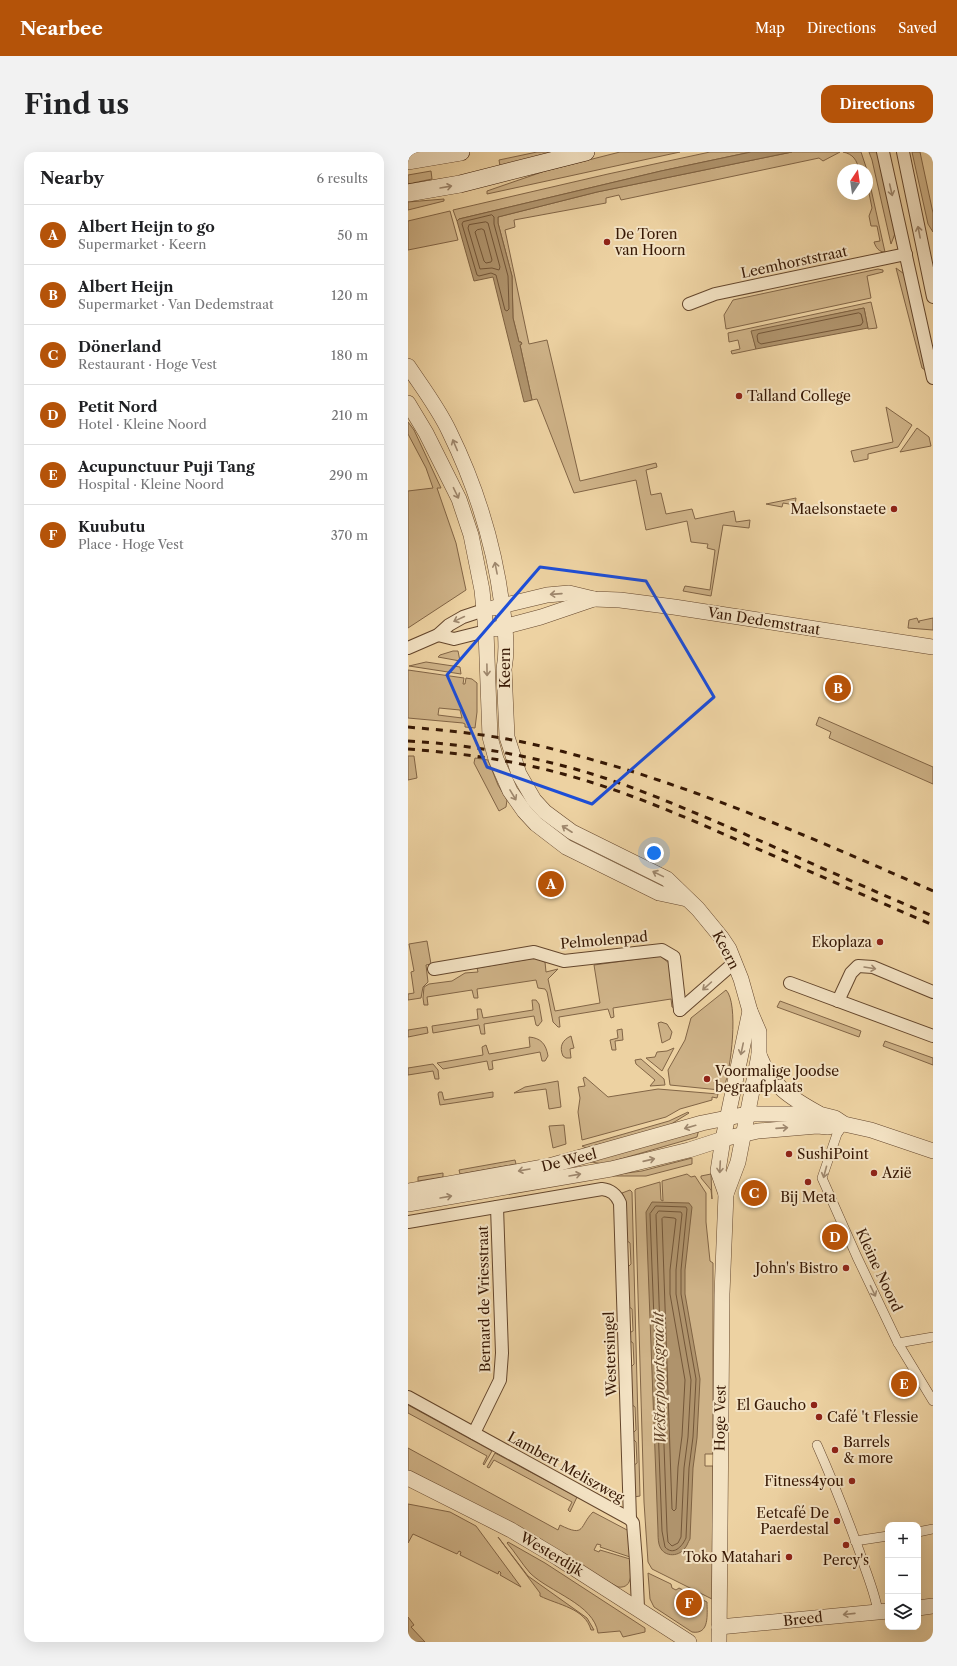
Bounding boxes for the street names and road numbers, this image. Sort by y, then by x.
street label: Leemhorststraat [739,242,849,282]
street label: Van Dedemstraat [705,603,822,639]
street label: Keern [496,647,514,688]
street label: Pelmolenpad [559,927,649,953]
street label: Keern [708,928,744,972]
street label: De Weel [539,1144,599,1176]
street label: Bernard de Vriesstraat [474,1225,494,1373]
street label: Kleine Noord [852,1225,906,1315]
street label: Westersingel [600,1311,621,1398]
street label: Hoge Vest [710,1385,730,1451]
street label: Lambert Meliszweg [505,1428,628,1507]
street label: Westerdijk [516,1527,588,1581]
street label: Breed [782,1608,824,1630]

